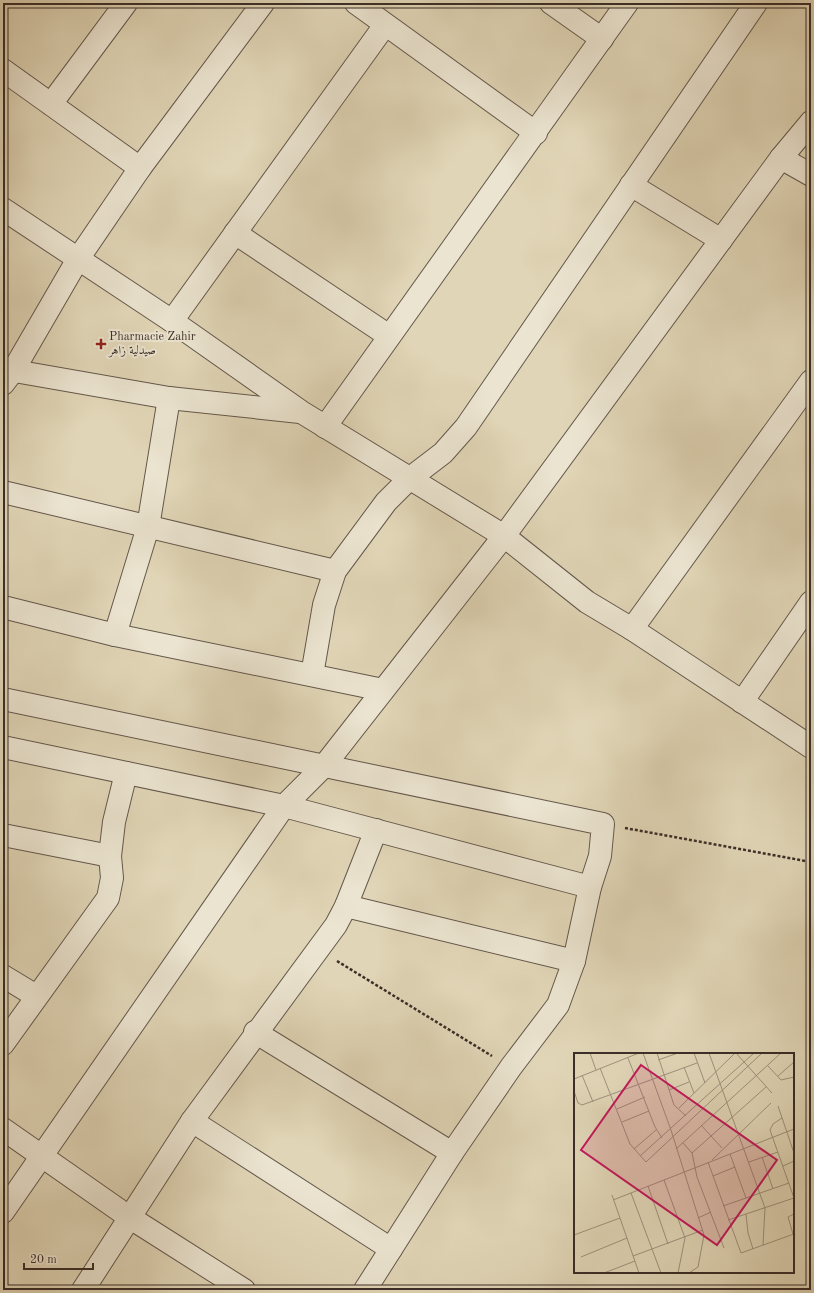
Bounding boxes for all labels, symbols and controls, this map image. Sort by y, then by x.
place label: Pharmacie Zahir صيدلية زاهر [107,331,196,358]
marker: Pharmacie Zahir صيدلية زاهر [96,339,106,349]
inset map [574,1053,794,1273]
scale bar [24,1245,93,1271]
text: 20 m [30,1254,57,1266]

